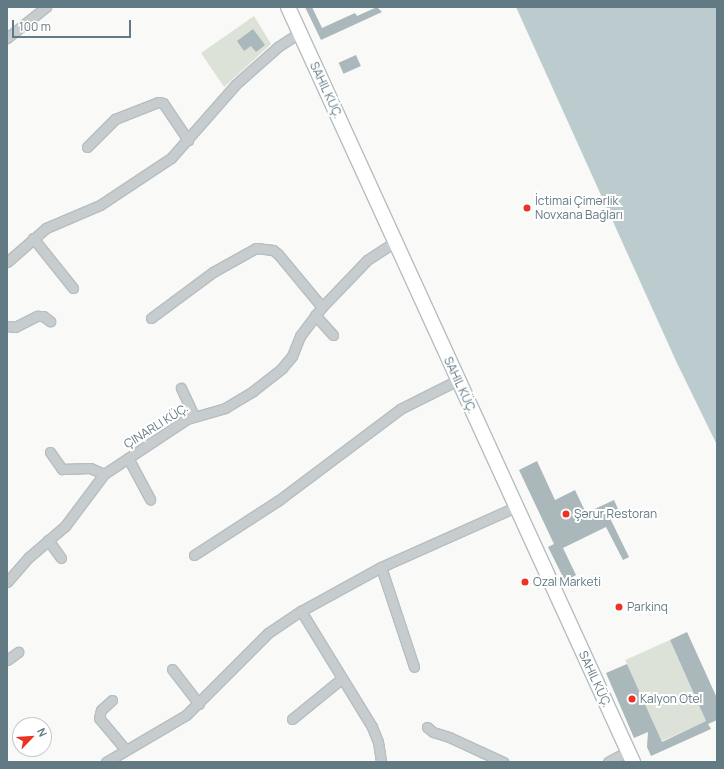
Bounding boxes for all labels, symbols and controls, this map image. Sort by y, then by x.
scale bar [14,12,133,38]
text: 100 m [19,18,51,35]
street label: SAHIL KÜÇ. [307,59,345,121]
place label: İctimai Çimərlik Novxana Bağları [535,194,623,222]
marker: İctimai Çimərlik Novxana Bağları [522,203,532,213]
street label: SAHIL KÜÇ. [441,354,479,416]
street label: ÇINARLI KÜÇ. [121,401,191,451]
place label: Şərur Restoran [574,507,657,521]
marker: Şərur Restoran [561,509,571,519]
place label: Ozal Marketi [533,575,601,589]
marker: Ozal Marketi [520,577,530,587]
place label: Parkinq [627,600,668,614]
marker: Parkinq [614,602,624,612]
street label: SAHIL KÜÇ. [576,648,614,710]
place label: Kalyon Otel [640,692,702,706]
marker: Kalyon Otel [627,694,637,704]
north arrow [12,717,52,757]
text: N [34,725,51,739]

